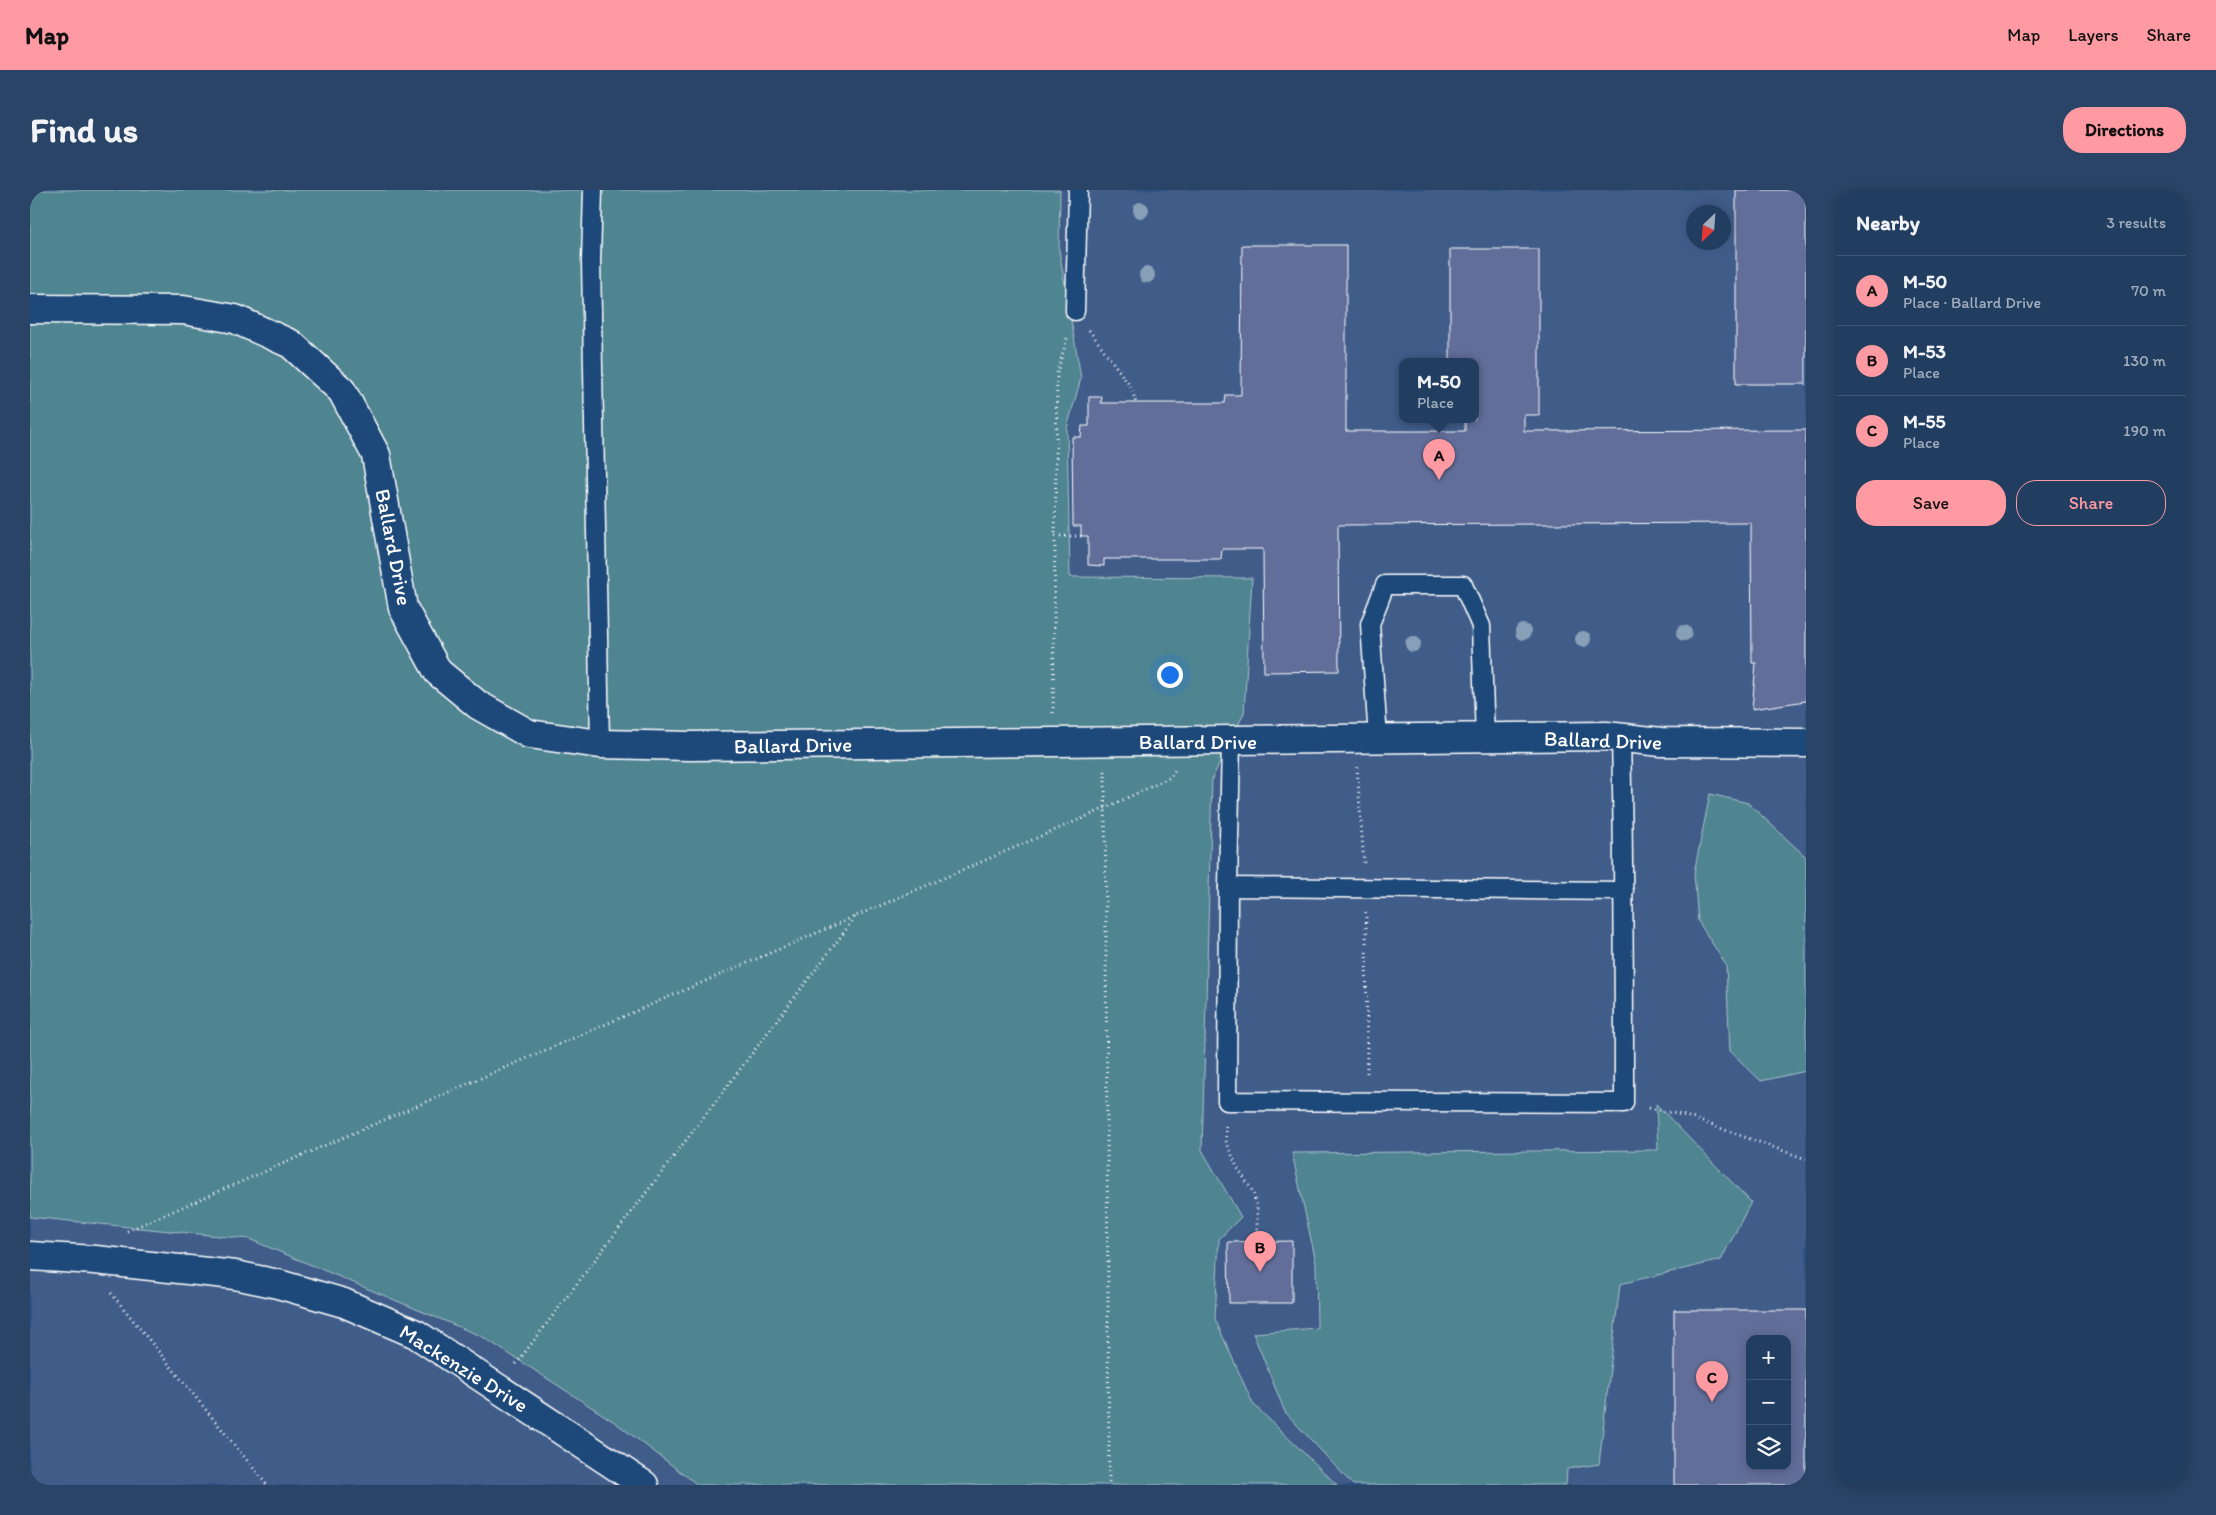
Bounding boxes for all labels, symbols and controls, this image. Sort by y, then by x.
text: Map [25,21,69,50]
text: Map [2007,24,2040,46]
text: Layers [2068,24,2118,46]
text: Share [2146,24,2191,46]
button: Directions [2063,107,2186,153]
text: Find us [30,109,138,151]
north arrow [1686,205,1731,250]
text: Nearby [1856,210,1920,235]
text: 3 results [2106,213,2166,232]
text: M-50 [1903,270,1947,293]
text: A [1867,281,1877,300]
text: 70 m [2131,281,2166,300]
text: Place · Ballard Drive [1903,293,2041,312]
text: M-53 [1903,340,1946,363]
text: B [1867,351,1877,370]
text: 130 m [2123,351,2166,370]
popup [1399,358,1479,423]
text: Place [1903,363,1940,382]
text: M-50 [1417,370,1461,393]
text: Place [1417,393,1454,412]
text: M-55 [1903,410,1946,433]
text: C [1867,421,1877,440]
text: 190 m [2123,421,2166,440]
text: Place [1903,433,1940,452]
pin: A [1423,439,1455,480]
button: Save [1856,480,2006,526]
button: Share [2016,480,2166,526]
street label: Ballard Drive [370,487,418,607]
your location [1157,662,1183,688]
street label: Ballard Drive [1543,725,1663,755]
street label: Ballard Drive [1139,729,1257,754]
street label: Ballard Drive [734,731,852,759]
pin: B [1244,1231,1276,1272]
street label: Mackenzie Drive [395,1319,533,1417]
map controls [1746,1335,1791,1470]
button: + [1746,1335,1791,1380]
pin: C [1696,1361,1728,1402]
button: − [1746,1380,1791,1425]
button: layers [1746,1425,1791,1470]

